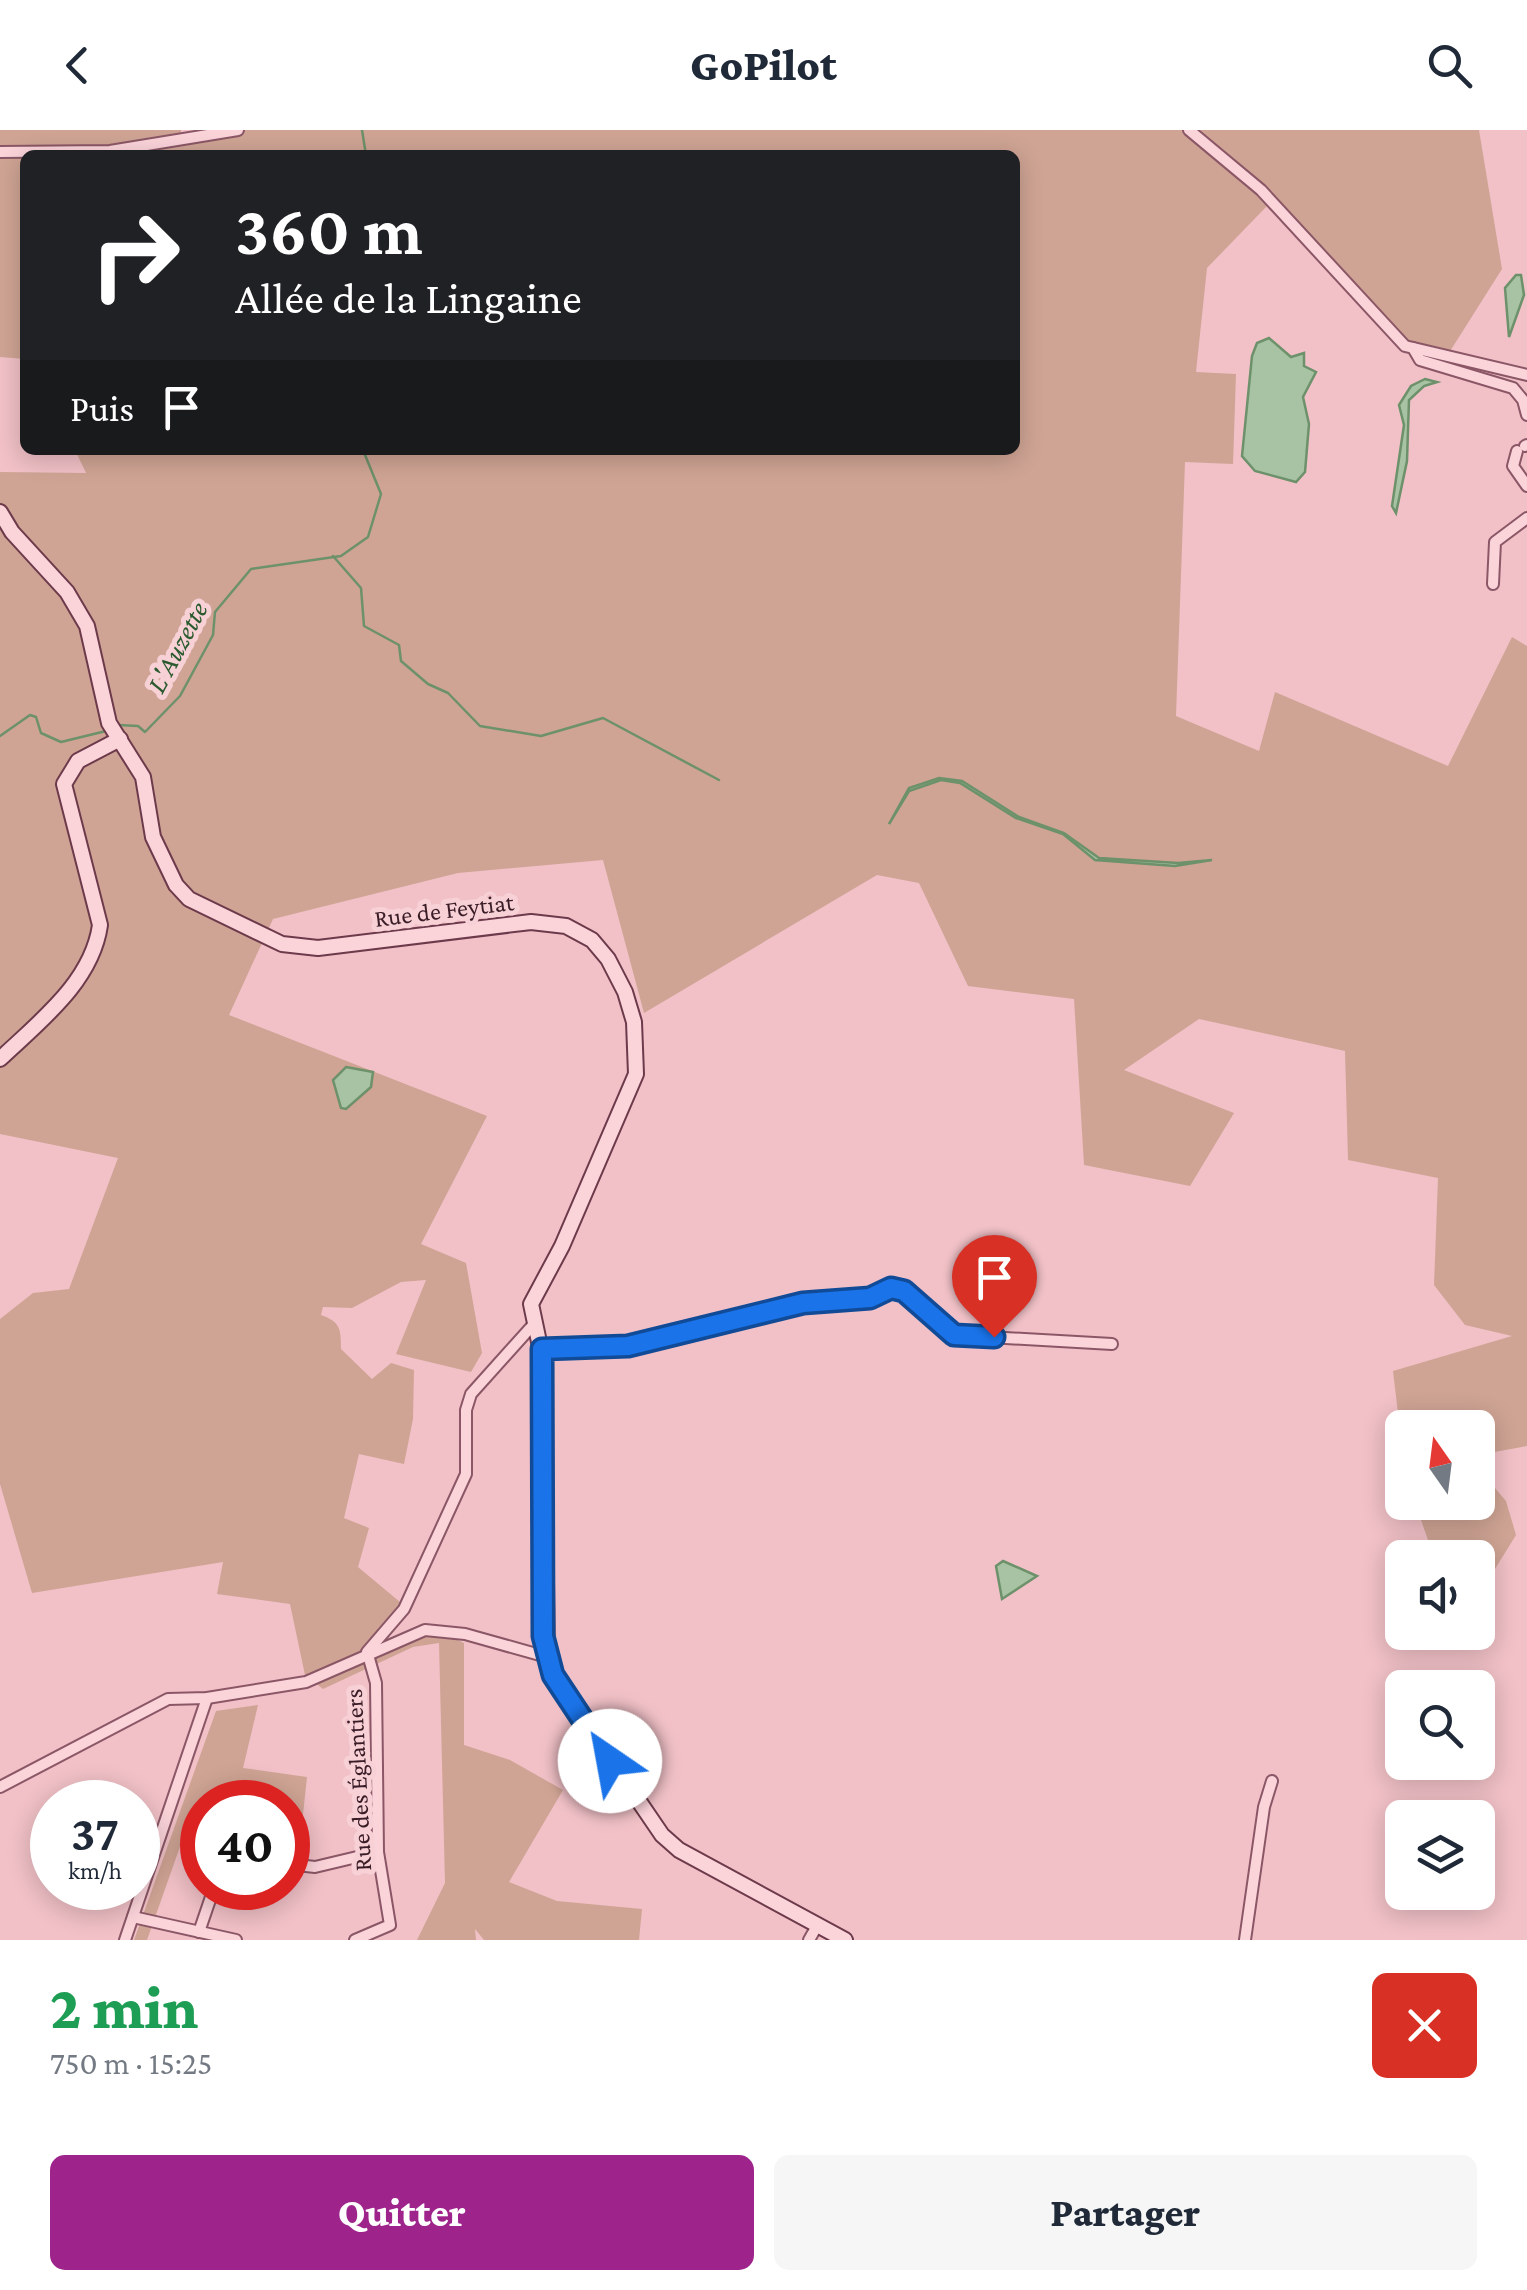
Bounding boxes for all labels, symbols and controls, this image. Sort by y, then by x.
icon: back [50,38,105,93]
icon: search [1422,38,1477,93]
text: GoPilot [690,40,837,90]
icon: right [70,190,200,320]
text: 360 m [235,191,423,269]
text: Allée de la Lingaine [235,273,582,323]
icon: arrive [154,380,209,435]
text: Puis [70,387,134,429]
water label: L'Auzette [140,596,214,698]
street label: Rue de Feytiat [373,888,516,933]
pin [952,1235,1037,1338]
icon: arrive [967,1250,1022,1305]
north arrow [1385,1410,1495,1520]
map controls [1385,1410,1495,1910]
button: sound [1385,1540,1495,1650]
button: search [1385,1670,1495,1780]
street label: Rue des Églantiers [340,1688,377,1872]
position arrow [558,1709,662,1813]
speed limit sign: 40 [180,1780,310,1910]
button: layers [1385,1800,1495,1910]
text: 37 [71,1805,119,1861]
text: km/h [68,1857,122,1884]
button: close [1372,1973,1477,2078]
text: 2 min [50,1974,198,2041]
text: 750 m · 15:25 [50,2045,212,2081]
button: Quitter [50,2155,754,2270]
button: Partager [774,2155,1477,2270]

